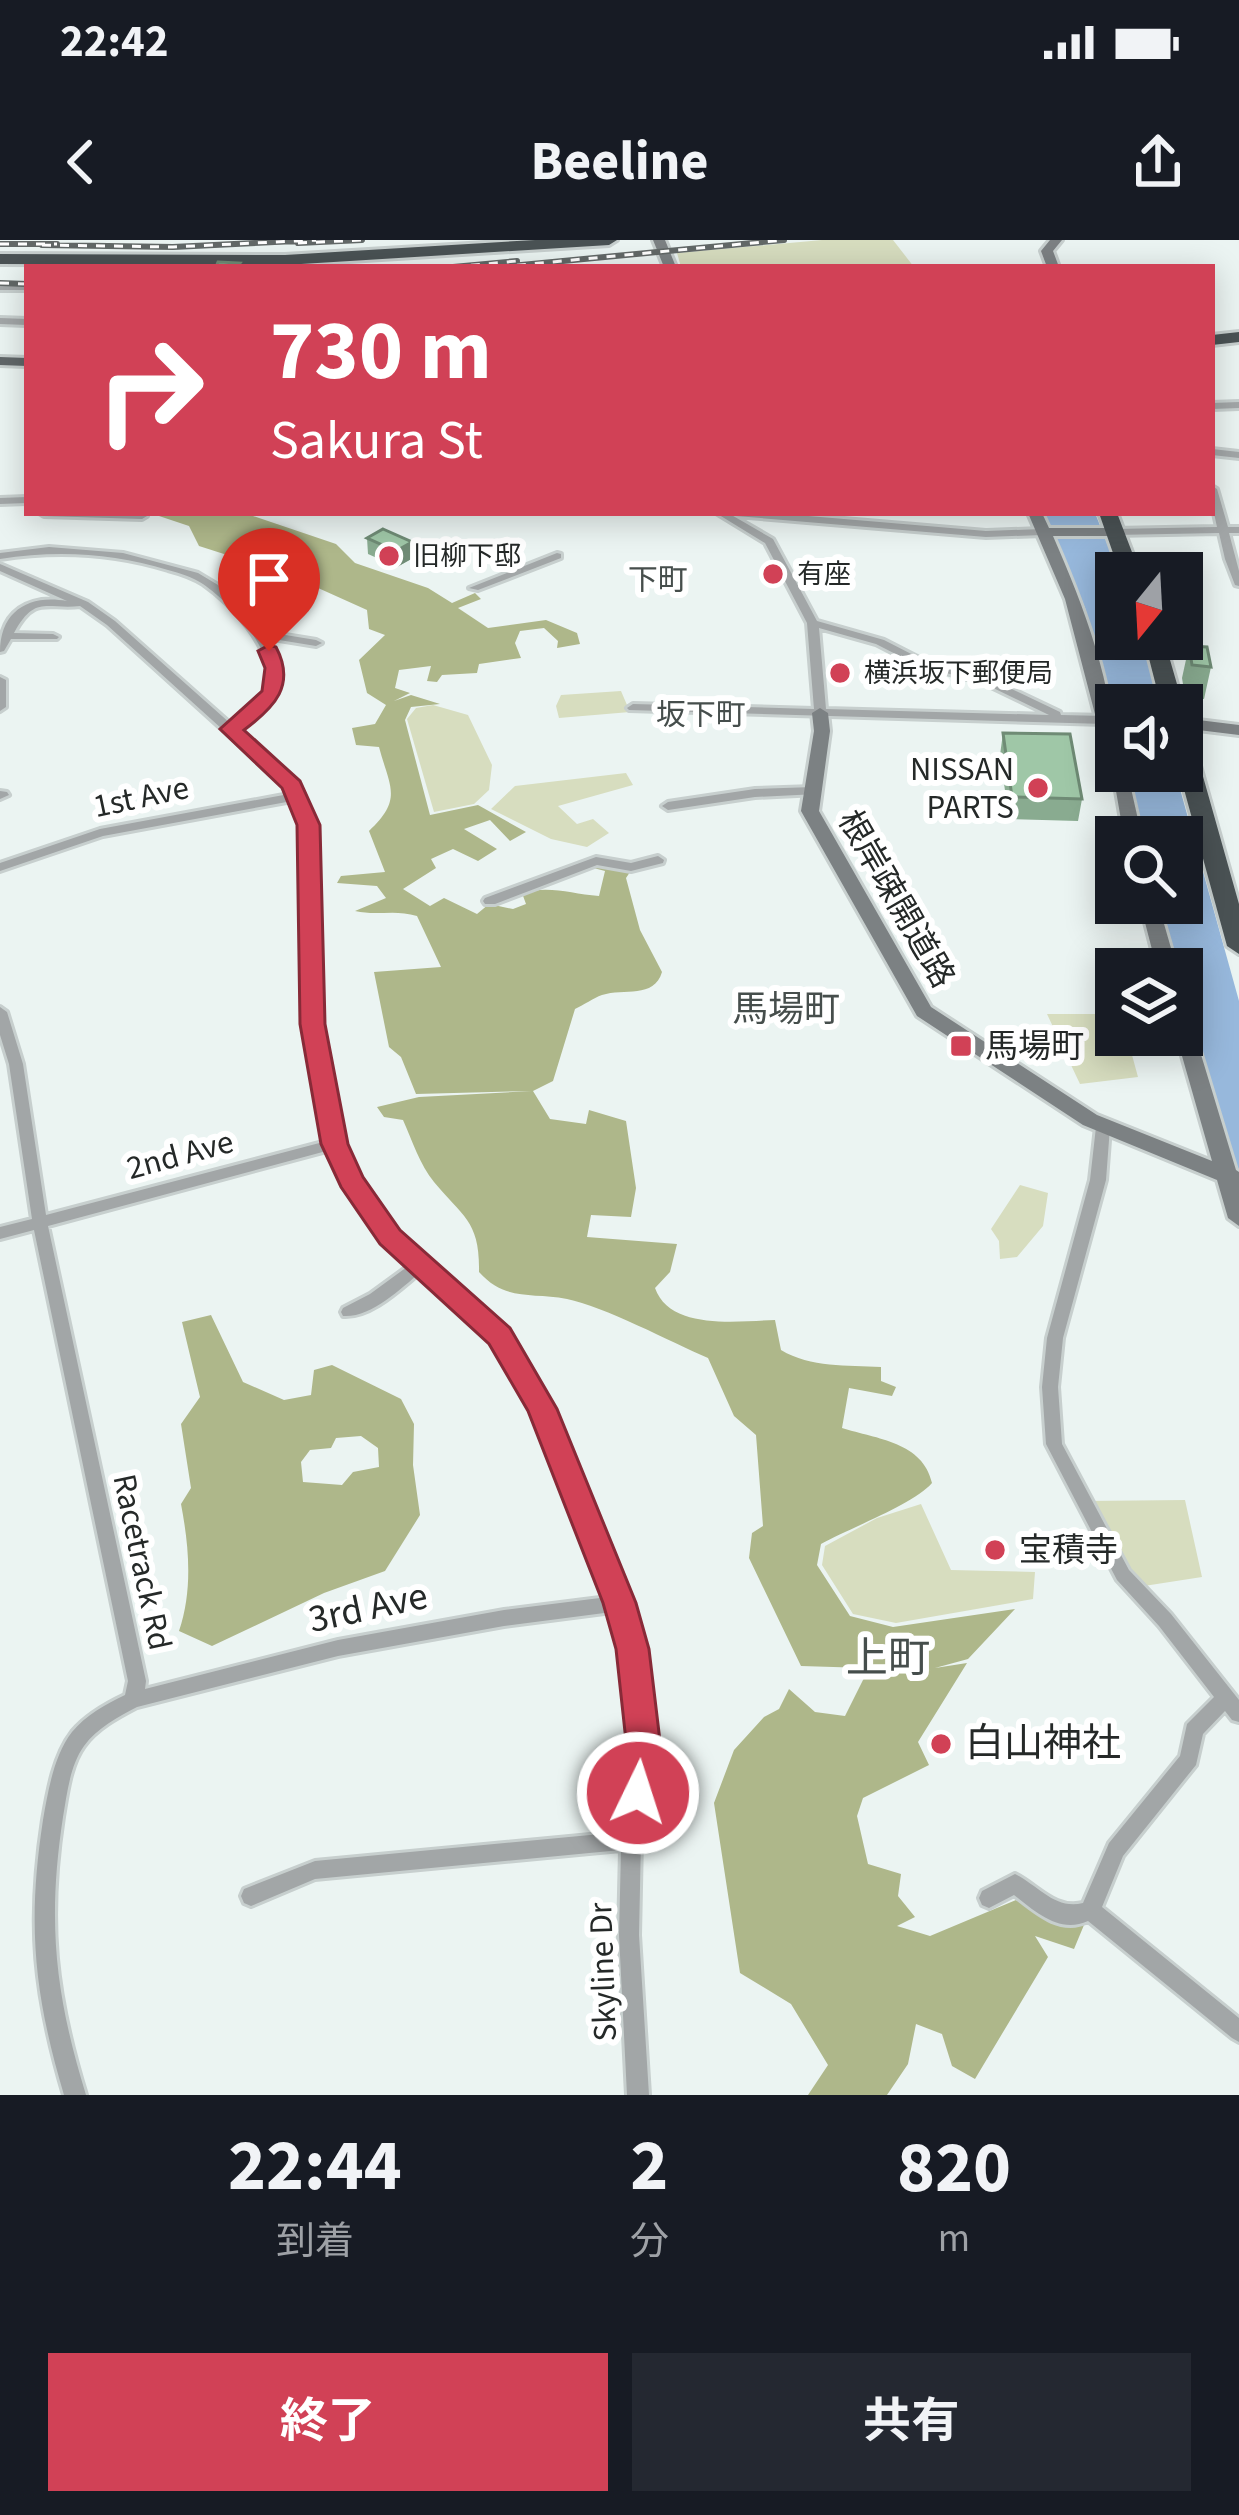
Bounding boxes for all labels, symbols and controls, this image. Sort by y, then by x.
text: 22:42 [60,10,169,74]
text: Beeline [531,124,708,201]
icon: back [48,129,114,195]
icon: share [1125,129,1191,195]
text: 730 m [270,292,492,412]
icon: right [72,312,228,468]
text: Sakura St [270,403,483,480]
pin [218,528,320,651]
place label: 旧柳下邸 [413,537,521,576]
marker: 旧柳下邸 [376,543,402,569]
icon: arrive [236,546,302,612]
north arrow [1095,552,1203,660]
map controls [1095,552,1203,1056]
place label: 有座 [797,555,851,594]
district label: 下町 [628,559,688,602]
marker: 有座 [760,561,786,587]
place label: 横浜坂下郵便局 [864,654,1053,693]
marker: 横浜坂下郵便局 [827,660,853,686]
button: sound [1095,684,1203,792]
district label: 坂下町 [656,694,746,737]
place label: NISSAN PARTS [910,746,1014,831]
street label: 1st Ave [89,764,193,830]
marker: NISSAN PARTS [1025,775,1051,801]
street label: 根岸疎開道路 [826,802,966,996]
button: search [1095,816,1203,924]
button: layers [1095,948,1203,1056]
district label: 馬場町 [732,984,840,1035]
place label: 馬場町 [985,1023,1084,1070]
marker: 馬場町 [948,1033,974,1059]
street label: 2nd Ave [121,1118,239,1192]
street label: Racetrack Rd [100,1470,184,1654]
place label: 宝積寺 [1019,1527,1118,1574]
marker: 宝積寺 [982,1537,1008,1563]
street label: 3rd Ave [303,1568,433,1648]
district label: 上町 [846,1629,930,1689]
place label: 白山神社 [965,1716,1121,1772]
position arrow [575,1730,701,1856]
marker: 白山神社 [928,1731,954,1757]
street label: Skyline Dr [577,1901,629,2042]
text: 22:44 [228,2115,402,2218]
text: 2 [630,2115,668,2218]
text: 820 [897,2117,1011,2220]
text: m [938,2211,970,2267]
text: 到着 [276,2214,354,2270]
text: 分 [630,2214,669,2270]
button: 終了 [48,2353,608,2491]
button: 共有 [632,2353,1191,2491]

